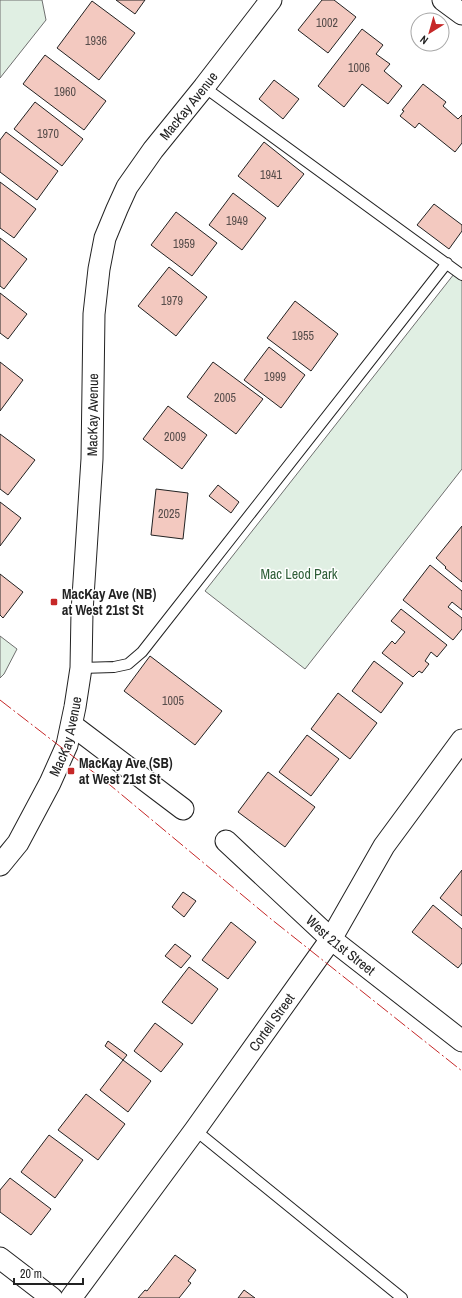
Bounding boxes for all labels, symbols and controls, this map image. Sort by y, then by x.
north arrow [410,12,450,52]
house number: 1002 [316,15,338,31]
text: N [417,32,431,48]
house number: 1936 [85,33,107,49]
house number: 1006 [348,60,370,76]
street label: MacKay Avenue [156,68,222,144]
house number: 1960 [54,84,76,100]
house number: 1970 [37,126,59,142]
house number: 1941 [260,167,282,183]
house number: 1949 [226,213,248,229]
house number: 1959 [173,236,195,252]
house number: 1979 [161,293,183,309]
house number: 1955 [292,328,314,344]
house number: 1999 [264,369,286,385]
street label: MacKay Avenue [83,373,102,456]
house number: 2005 [214,390,236,406]
house number: 2009 [164,429,186,445]
house number: 2025 [158,506,180,522]
park label: Mac Leod Park [260,565,338,583]
place label: MacKay Ave (NB) at West 21st St [62,585,156,619]
marker: MacKay Ave (NB) at West 21st St [49,597,59,607]
house number: 1005 [162,693,184,709]
street label: MacKay Avenue [45,695,85,779]
place label: MacKay Ave (SB) at West 21st St [79,754,173,788]
marker: MacKay Ave (SB) at West 21st St [66,766,76,776]
street label: West 21st Street [302,911,379,979]
street label: Cortell Street [245,990,298,1055]
scale bar [14,1260,83,1286]
text: 20 m [20,1266,42,1282]

